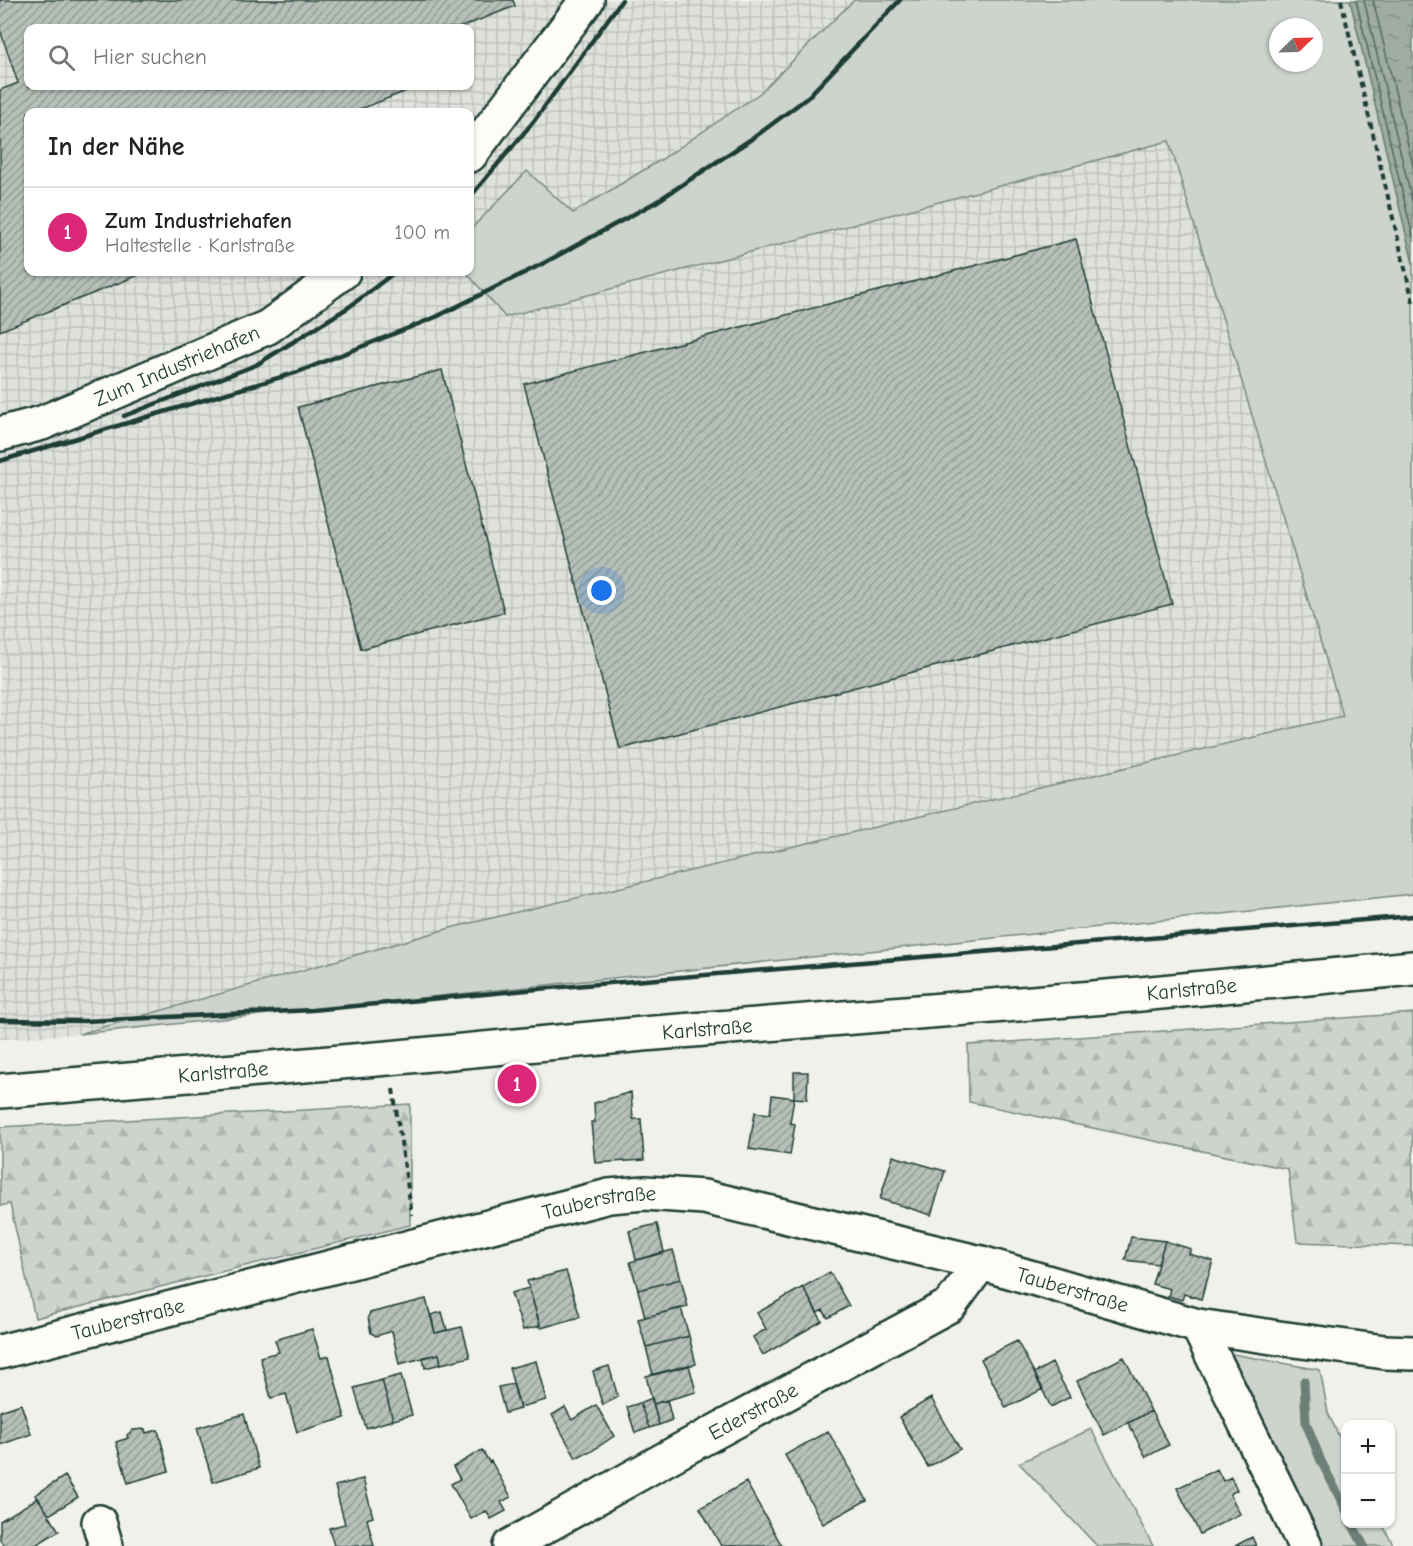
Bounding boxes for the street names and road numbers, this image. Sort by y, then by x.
street label: Zum Industriehafen [91,320,263,411]
street label: Karlstraße [1145,973,1238,1005]
street label: Karlstraße [661,1013,753,1044]
street label: Karlstraße [177,1056,269,1088]
street label: Tauberstraße [540,1181,657,1225]
street label: Tauberstraße [1014,1262,1132,1317]
street label: Tauberstraße [69,1293,187,1345]
street label: Ederstraße [704,1378,802,1445]

